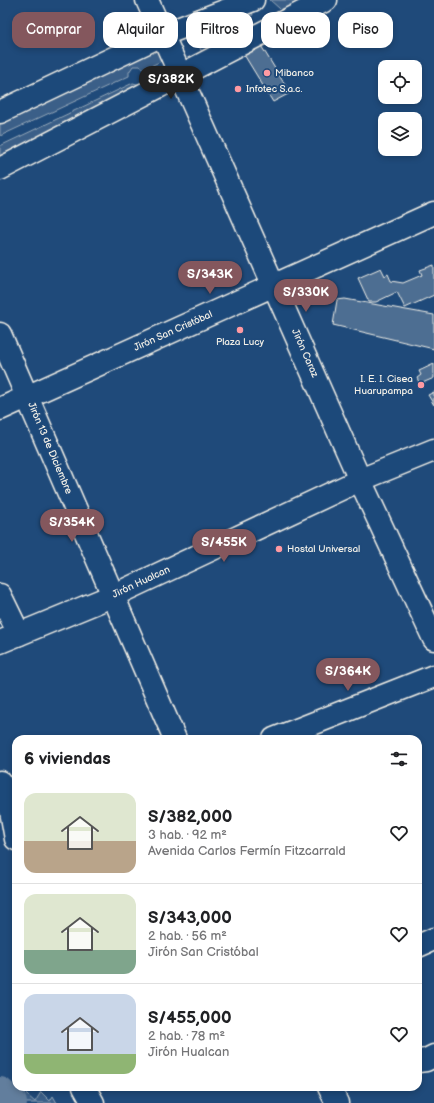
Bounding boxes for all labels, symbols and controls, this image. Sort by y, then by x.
chip: Comprar [12,12,95,48]
chip: Alquilar [103,12,178,48]
chip: Filtros [186,12,253,48]
chip: Nuevo [261,12,330,48]
chip: Piso [338,12,393,48]
map controls [378,60,422,156]
button: locate [378,60,422,104]
pin: S/382K [138,66,204,100]
place label: Mibanco [275,67,314,79]
marker: Mibanco [262,68,272,78]
text: S/382K [148,71,194,87]
place label: Infotec S.a.c. [246,83,302,95]
marker: Infotec S.a.c. [233,84,243,94]
button: layers [378,112,422,156]
pin: S/343K [177,261,243,295]
text: S/343K [187,266,233,282]
pin: S/330K [273,279,339,313]
text: S/330K [283,284,329,300]
street label: Jirón San Cristóbal [132,308,214,354]
marker: Plaza Lucy [235,325,245,335]
street label: Jirón Caraz [289,327,321,379]
place label: Plaza Lucy [216,336,265,348]
place label: I. E. I. Cisea Huarupampa [354,373,413,397]
marker: I. E. I. Cisea Huarupampa [416,380,426,390]
street label: Jirón 13 de Diciembre [25,400,75,496]
pin: S/354K [39,509,105,543]
text: S/354K [49,514,95,530]
pin: S/455K [191,529,257,563]
text: S/455K [201,534,247,550]
place label: Hostal Universal [287,543,360,555]
marker: Hostal Universal [274,544,284,554]
street label: Jirón Hualcan [110,563,172,601]
pin: S/364K [315,658,381,692]
text: S/364K [325,663,371,679]
icon: filters [388,748,410,770]
text: 6 viviendas [24,749,111,769]
text: S/382,000 [148,807,232,827]
icon: home [56,809,104,857]
icon: heart [388,822,410,844]
text: 3 hab. · 92 m² [148,827,227,843]
text: Avenida Carlos Fermín Fitzcarrald [148,843,346,859]
text: S/343,000 [148,908,232,928]
icon: home [56,910,104,958]
icon: heart [388,923,410,945]
text: 2 hab. · 56 m² [148,928,227,944]
text: Jirón San Cristóbal [148,944,259,960]
text: S/455,000 [148,1008,232,1028]
icon: home [56,1010,104,1058]
icon: heart [388,1023,410,1045]
text: 2 hab. · 78 m² [148,1028,225,1044]
text: Jirón Hualcan [148,1044,229,1060]

